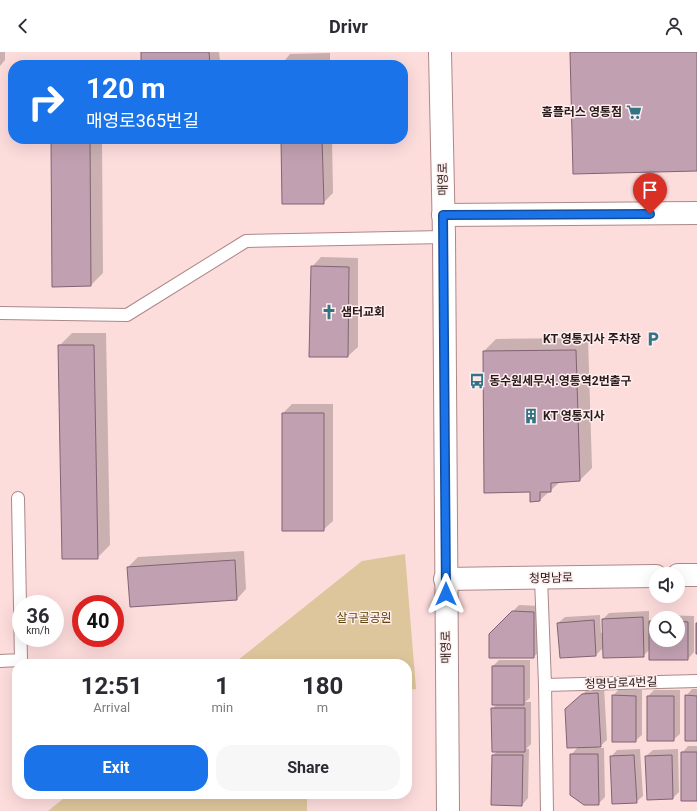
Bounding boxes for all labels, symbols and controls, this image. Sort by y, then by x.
icon: back [12,15,34,37]
icon: person [663,15,685,37]
text: Drivr [329,16,368,37]
text: 120 m [86,72,165,105]
icon: right [20,76,72,128]
supermarket icon: 홈플러스 영통점 [625,103,643,121]
place label: 홈플러스 영통점 [542,105,622,119]
text: 매영로365번길 [86,110,199,131]
street label: 매영로 [436,162,450,196]
pin [633,173,667,214]
icon: arrive [639,179,661,201]
church icon: 샘터교회 [320,303,338,321]
place label: 샘터교회 [341,305,385,319]
parking icon: KT 영통지사 주차장 [644,330,662,348]
place label: KT 영통지사 주차장 [543,332,641,346]
bus stop icon: 동수원세무서.영통역2번출구 [468,372,486,390]
place label: 동수원세무서.영통역2번출구 [489,374,632,388]
building icon: KT 영통지사 [522,407,540,425]
place label: KT 영통지사 [543,409,605,423]
map controls [649,567,685,647]
button: sound [649,567,685,603]
street label: 청명남로 [529,571,573,585]
position arrow [425,573,467,615]
speed limit sign: 40 [72,595,124,647]
text: 36 [27,604,49,628]
park label: 살구골공원 [336,611,392,625]
button: search [649,611,685,647]
text: km/h [26,625,50,636]
street label: 매영로 [439,630,453,664]
text: 12:51 [81,672,143,700]
text: 1 [215,672,229,700]
text: 180 [302,672,343,700]
street label: 청명남로4번길 [584,675,658,691]
text: Arrival [93,700,130,715]
text: min [211,700,233,715]
text: m [317,700,328,715]
button: Exit [24,745,208,791]
button: Share [216,745,400,791]

